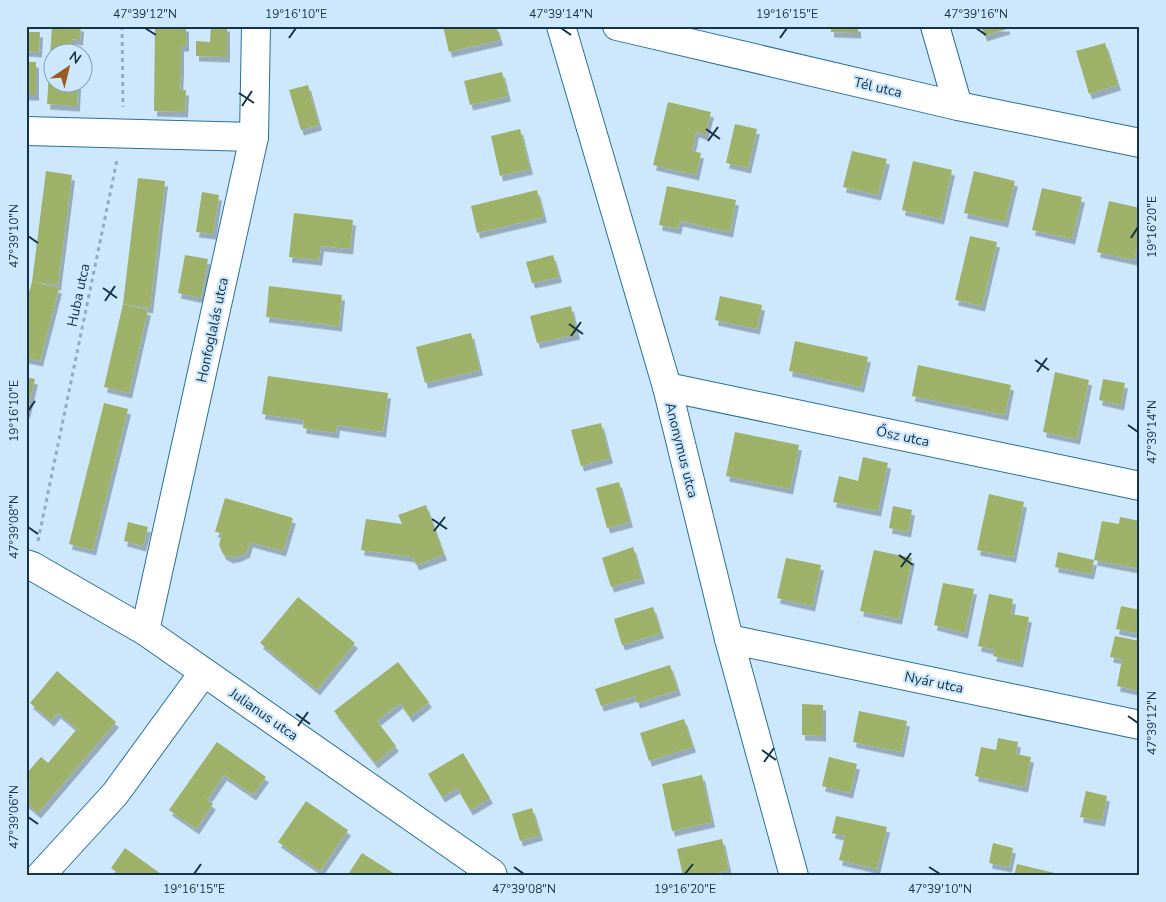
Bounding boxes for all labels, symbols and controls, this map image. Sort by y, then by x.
text: 47°39'12"N [113,6,177,22]
text: 19°16'10"E [265,6,327,22]
text: 47°39'14"N [529,6,593,22]
text: 19°16'15"E [756,6,818,22]
text: 47°39'16"N [944,6,1008,22]
north arrow [42,42,92,92]
text: N [65,47,85,69]
street label: Tél utca [852,73,904,102]
text: 19°16'20"E [1144,196,1160,258]
text: 47°39'10"N [6,204,22,268]
street label: Huba utca [63,262,94,328]
street label: Honfoglalás utca [192,276,233,384]
text: 19°16'10"E [6,380,22,442]
street label: Anonymus utca [660,400,703,500]
text: 47°39'14"N [1144,400,1160,464]
street label: Ősz utca [875,422,931,451]
text: 47°39'08"N [6,495,22,559]
street label: Nyár utca [903,667,965,698]
street label: Julianus utca [225,683,302,745]
text: 47°39'12"N [1144,691,1160,755]
text: 47°39'06"N [6,785,22,849]
text: 19°16'15"E [163,881,225,897]
text: 47°39'08"N [492,881,556,897]
text: 19°16'20"E [654,881,716,897]
text: 47°39'10"N [908,881,972,897]

